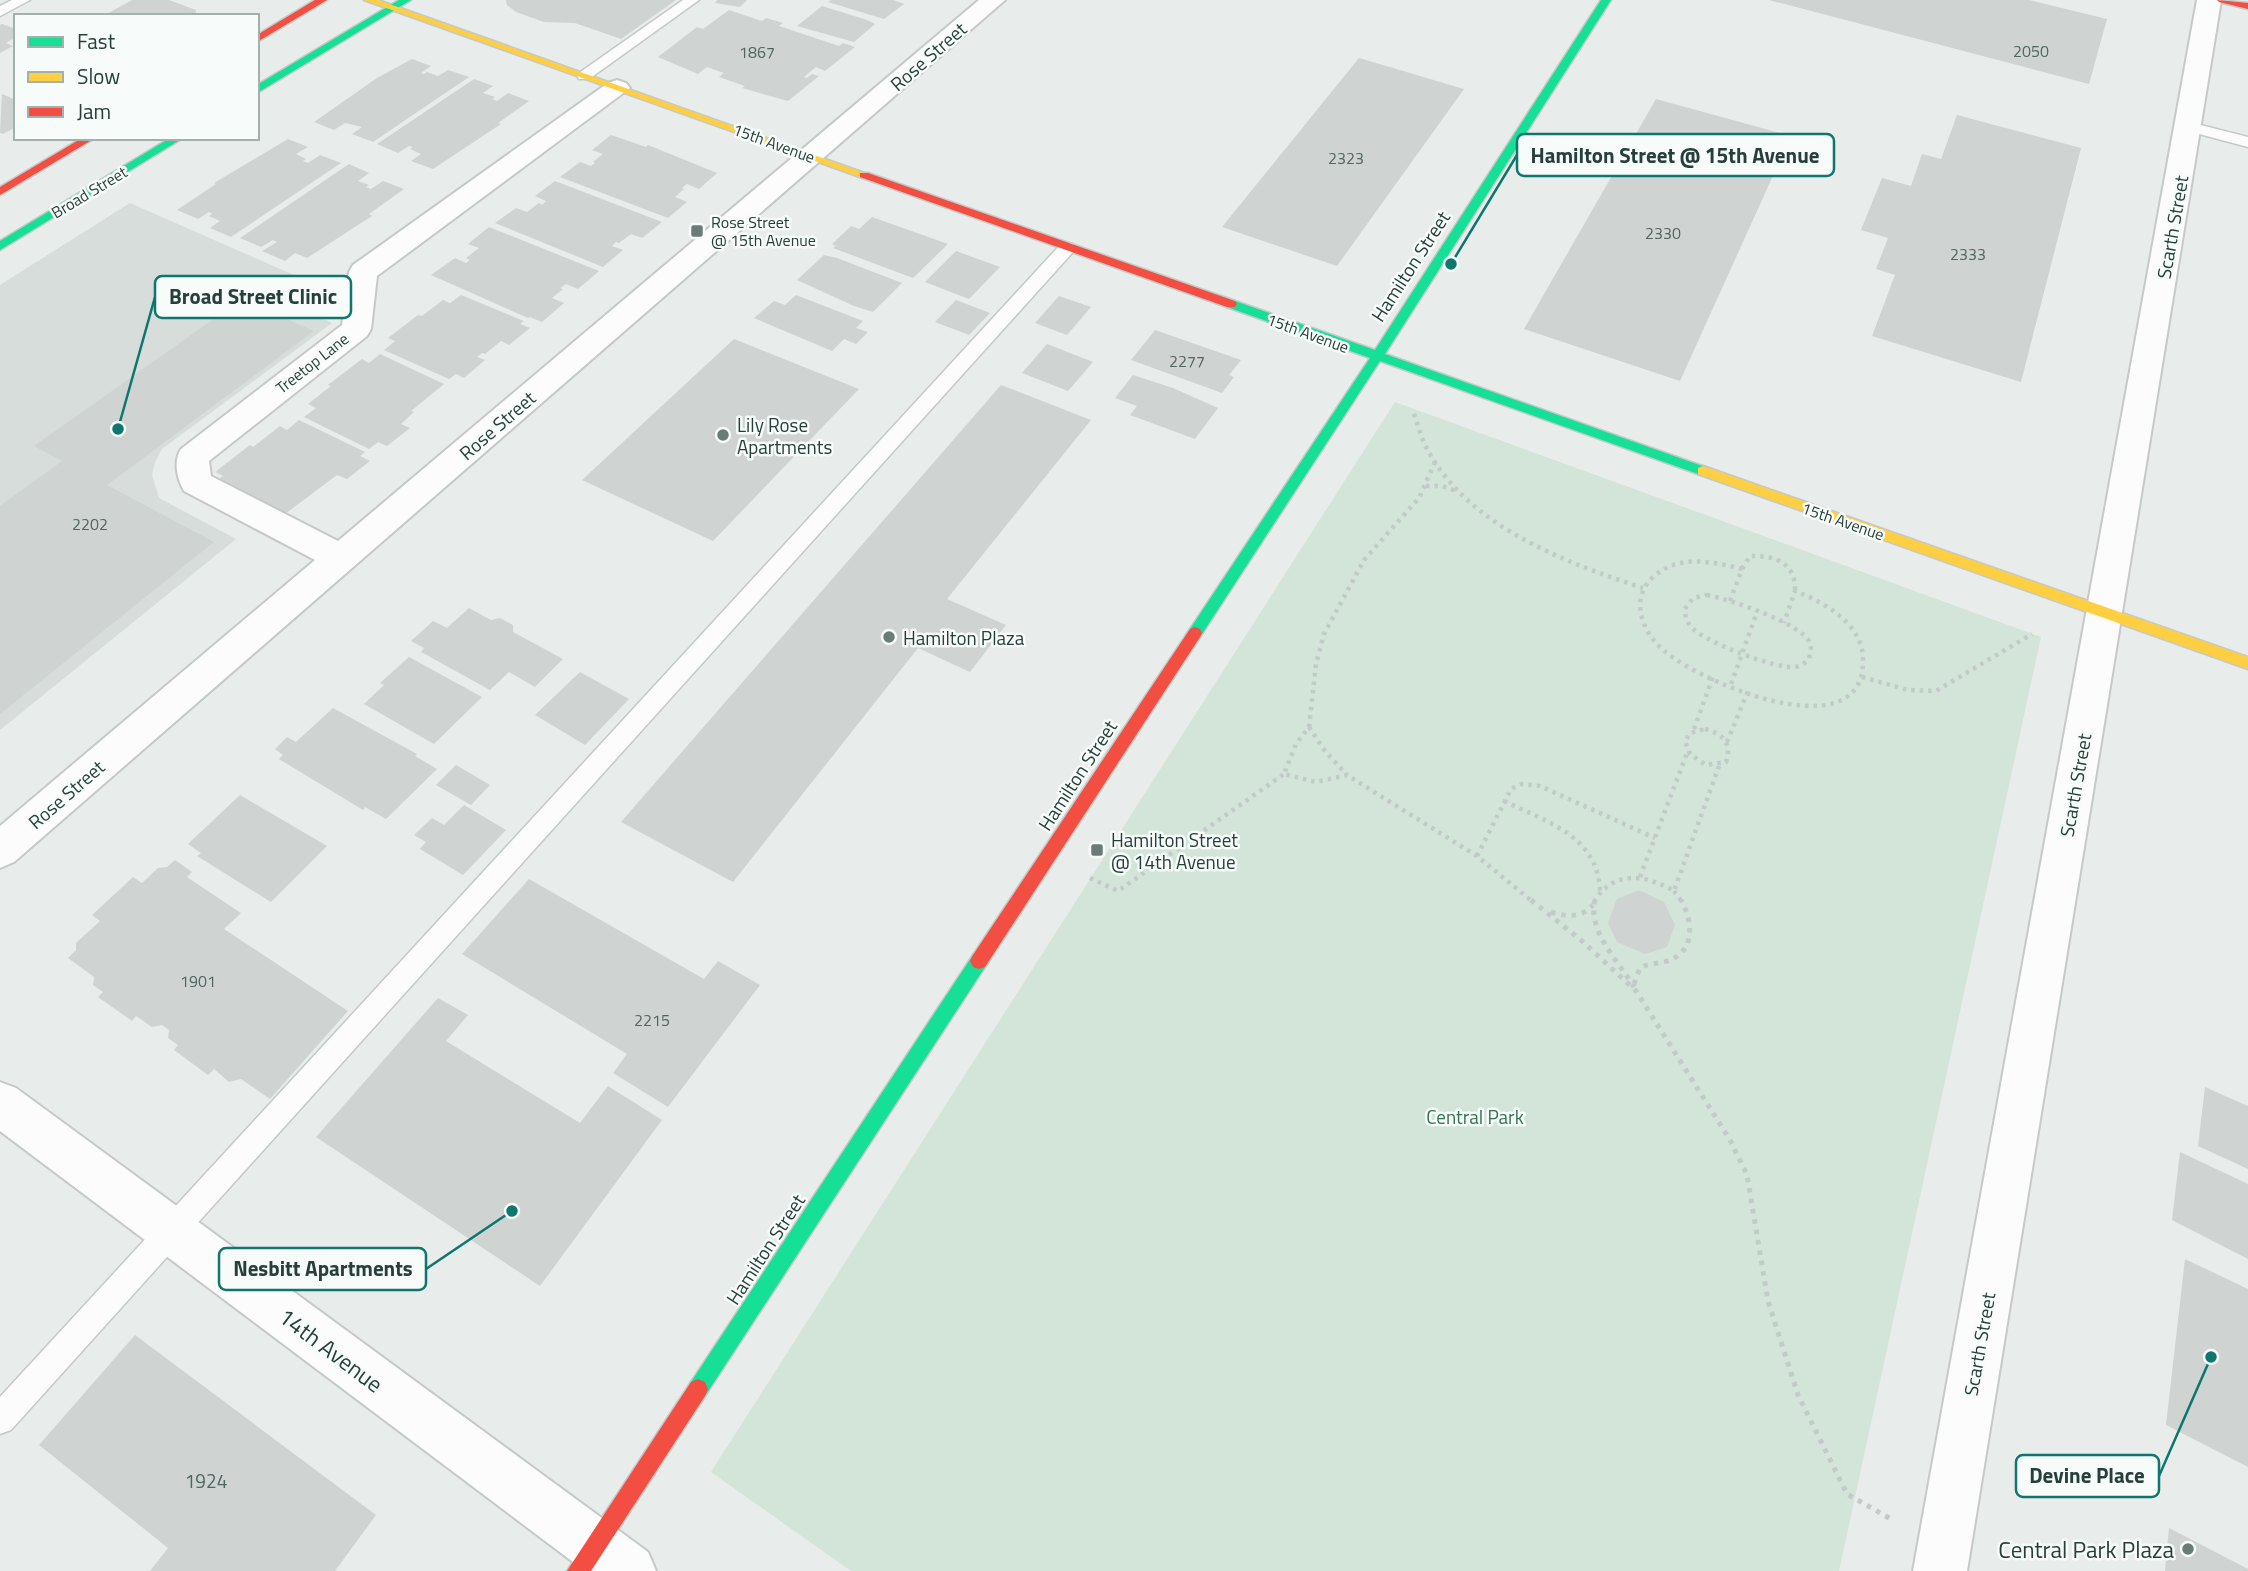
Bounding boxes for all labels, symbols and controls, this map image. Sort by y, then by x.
legend [14,14,259,140]
street label: Rose Street [883,14,973,98]
text: Fast [77,25,116,57]
house number: 2050 [2013,39,2049,63]
house number: 1867 [739,40,775,64]
text: Slow [77,60,120,92]
text: Jam [77,95,111,127]
street label: 15th Avenue [730,117,818,169]
callout: Hamilton Street @ 15th Avenue [1517,134,1834,176]
text: Hamilton Street @ 15th Avenue [1531,139,1819,171]
house number: 2323 [1328,146,1364,170]
street label: Broad Street [46,160,132,224]
street label: Scarth Street [2149,173,2195,281]
street label: Hamilton Street [1363,205,1457,327]
place label: Rose Street @ 15th Avenue [711,210,816,252]
house number: 2330 [1645,221,1681,245]
marker: Rose Street @ 15th Avenue [689,223,705,239]
house number: 2333 [1950,242,1986,266]
callout: Broad Street Clinic [155,276,351,318]
text: Broad Street Clinic [169,280,337,312]
street label: 15th Avenue [1264,307,1352,359]
street label: Treetop Lane [270,327,354,399]
house number: 2277 [1169,349,1205,373]
street label: Rose Street [452,383,542,467]
place label: Lily Rose Apartments [737,410,832,461]
marker: Lily Rose Apartments [715,427,731,443]
street label: 15th Avenue [1799,496,1887,546]
house number: 2202 [72,512,108,536]
place label: Hamilton Plaza [903,623,1025,652]
marker: Hamilton Plaza [881,629,897,645]
street label: Hamilton Street [1030,714,1124,836]
street label: Scarth Street [2052,731,2098,839]
street label: Rose Street [21,752,111,836]
place label: Hamilton Street @ 14th Avenue [1111,825,1238,876]
marker: Hamilton Street @ 14th Avenue [1089,842,1105,858]
house number: 1901 [180,969,216,993]
house number: 2215 [634,1008,670,1032]
park label: Central Park [1426,1102,1524,1131]
street label: Hamilton Street [718,1188,812,1310]
callout: Nesbitt Apartments [219,1248,426,1290]
text: Nesbitt Apartments [233,1252,413,1284]
street label: Scarth Street [1956,1290,2002,1398]
street label: 14th Avenue [271,1299,391,1401]
callout: Devine Place [2016,1455,2159,1497]
text: Devine Place [2029,1459,2145,1491]
house number: 1924 [185,1466,227,1495]
place label: Central Park Plaza [1998,1532,2174,1567]
marker: Central Park Plaza [2180,1541,2196,1557]

